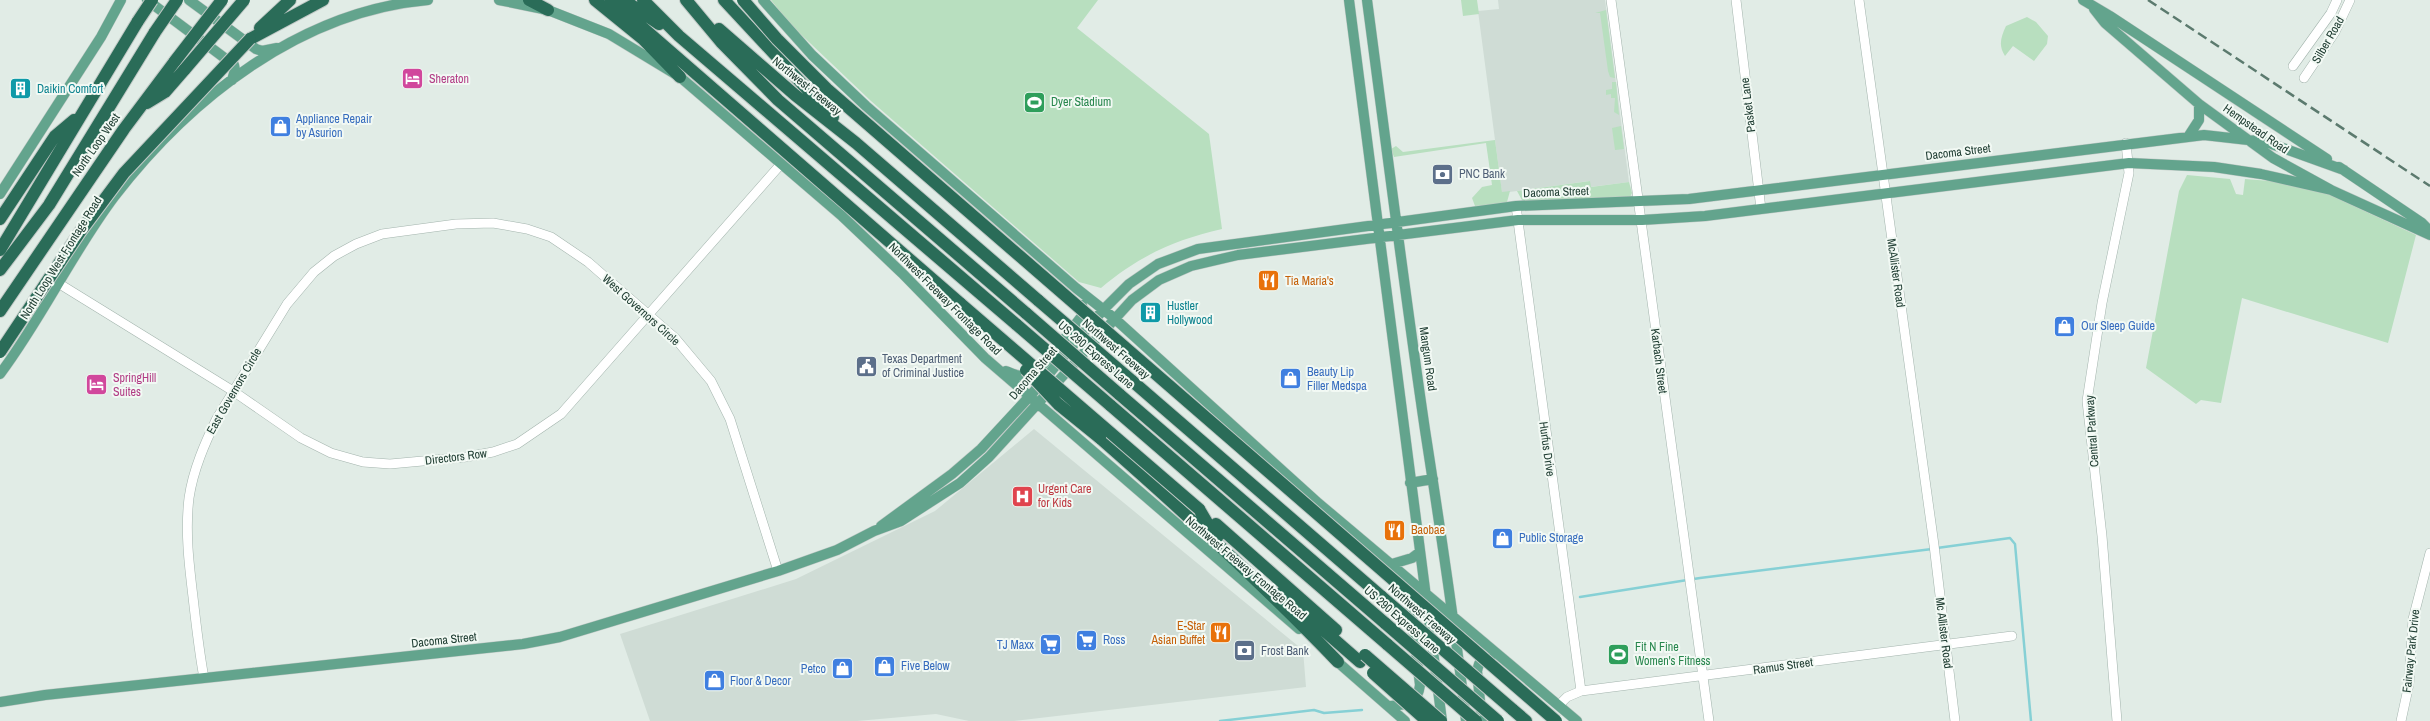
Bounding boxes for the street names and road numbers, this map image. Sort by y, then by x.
street label: Silber Road [2308,13,2348,67]
street label: Northwest Freeway [769,53,845,119]
street label: Pasket Lane [1737,77,1759,133]
street label: Hempstead Road [2220,100,2292,158]
street label: North Loop West [68,110,124,180]
street label: Dacoma Street [1924,140,1992,164]
street label: Dacoma Street [1523,183,1589,201]
street label: North Loop West Frontage Road [17,194,105,322]
street label: McAllister Road [1883,237,1909,309]
street label: Northwest Freeway Frontage Road [885,239,1005,359]
street label: West Governors Circle [599,271,683,349]
street label: Northwest Freeway [1079,315,1153,383]
street label: US 290 Express Lane [1055,318,1137,392]
street label: Mangum Road [1416,326,1440,392]
street label: Karbach Street [1647,327,1671,395]
street label: Dacoma Street [1005,343,1061,403]
street label: East Governors Circle [203,345,265,437]
street label: Central Parkway [2081,394,2102,468]
street label: Hurfus Drive [1535,421,1559,477]
street label: Directors Row [424,445,489,469]
street label: Northwest Freeway Frontage Road [1182,513,1310,623]
street label: Northwest Freeway [1385,580,1459,648]
street label: US 290 Express Lane [1361,583,1443,657]
street label: Mc Allister Road [1932,596,1956,670]
street label: Fairway Park Drive [2399,609,2423,693]
street label: Dacoma Street [411,629,478,651]
street label: Ramus Street [1752,654,1814,678]

